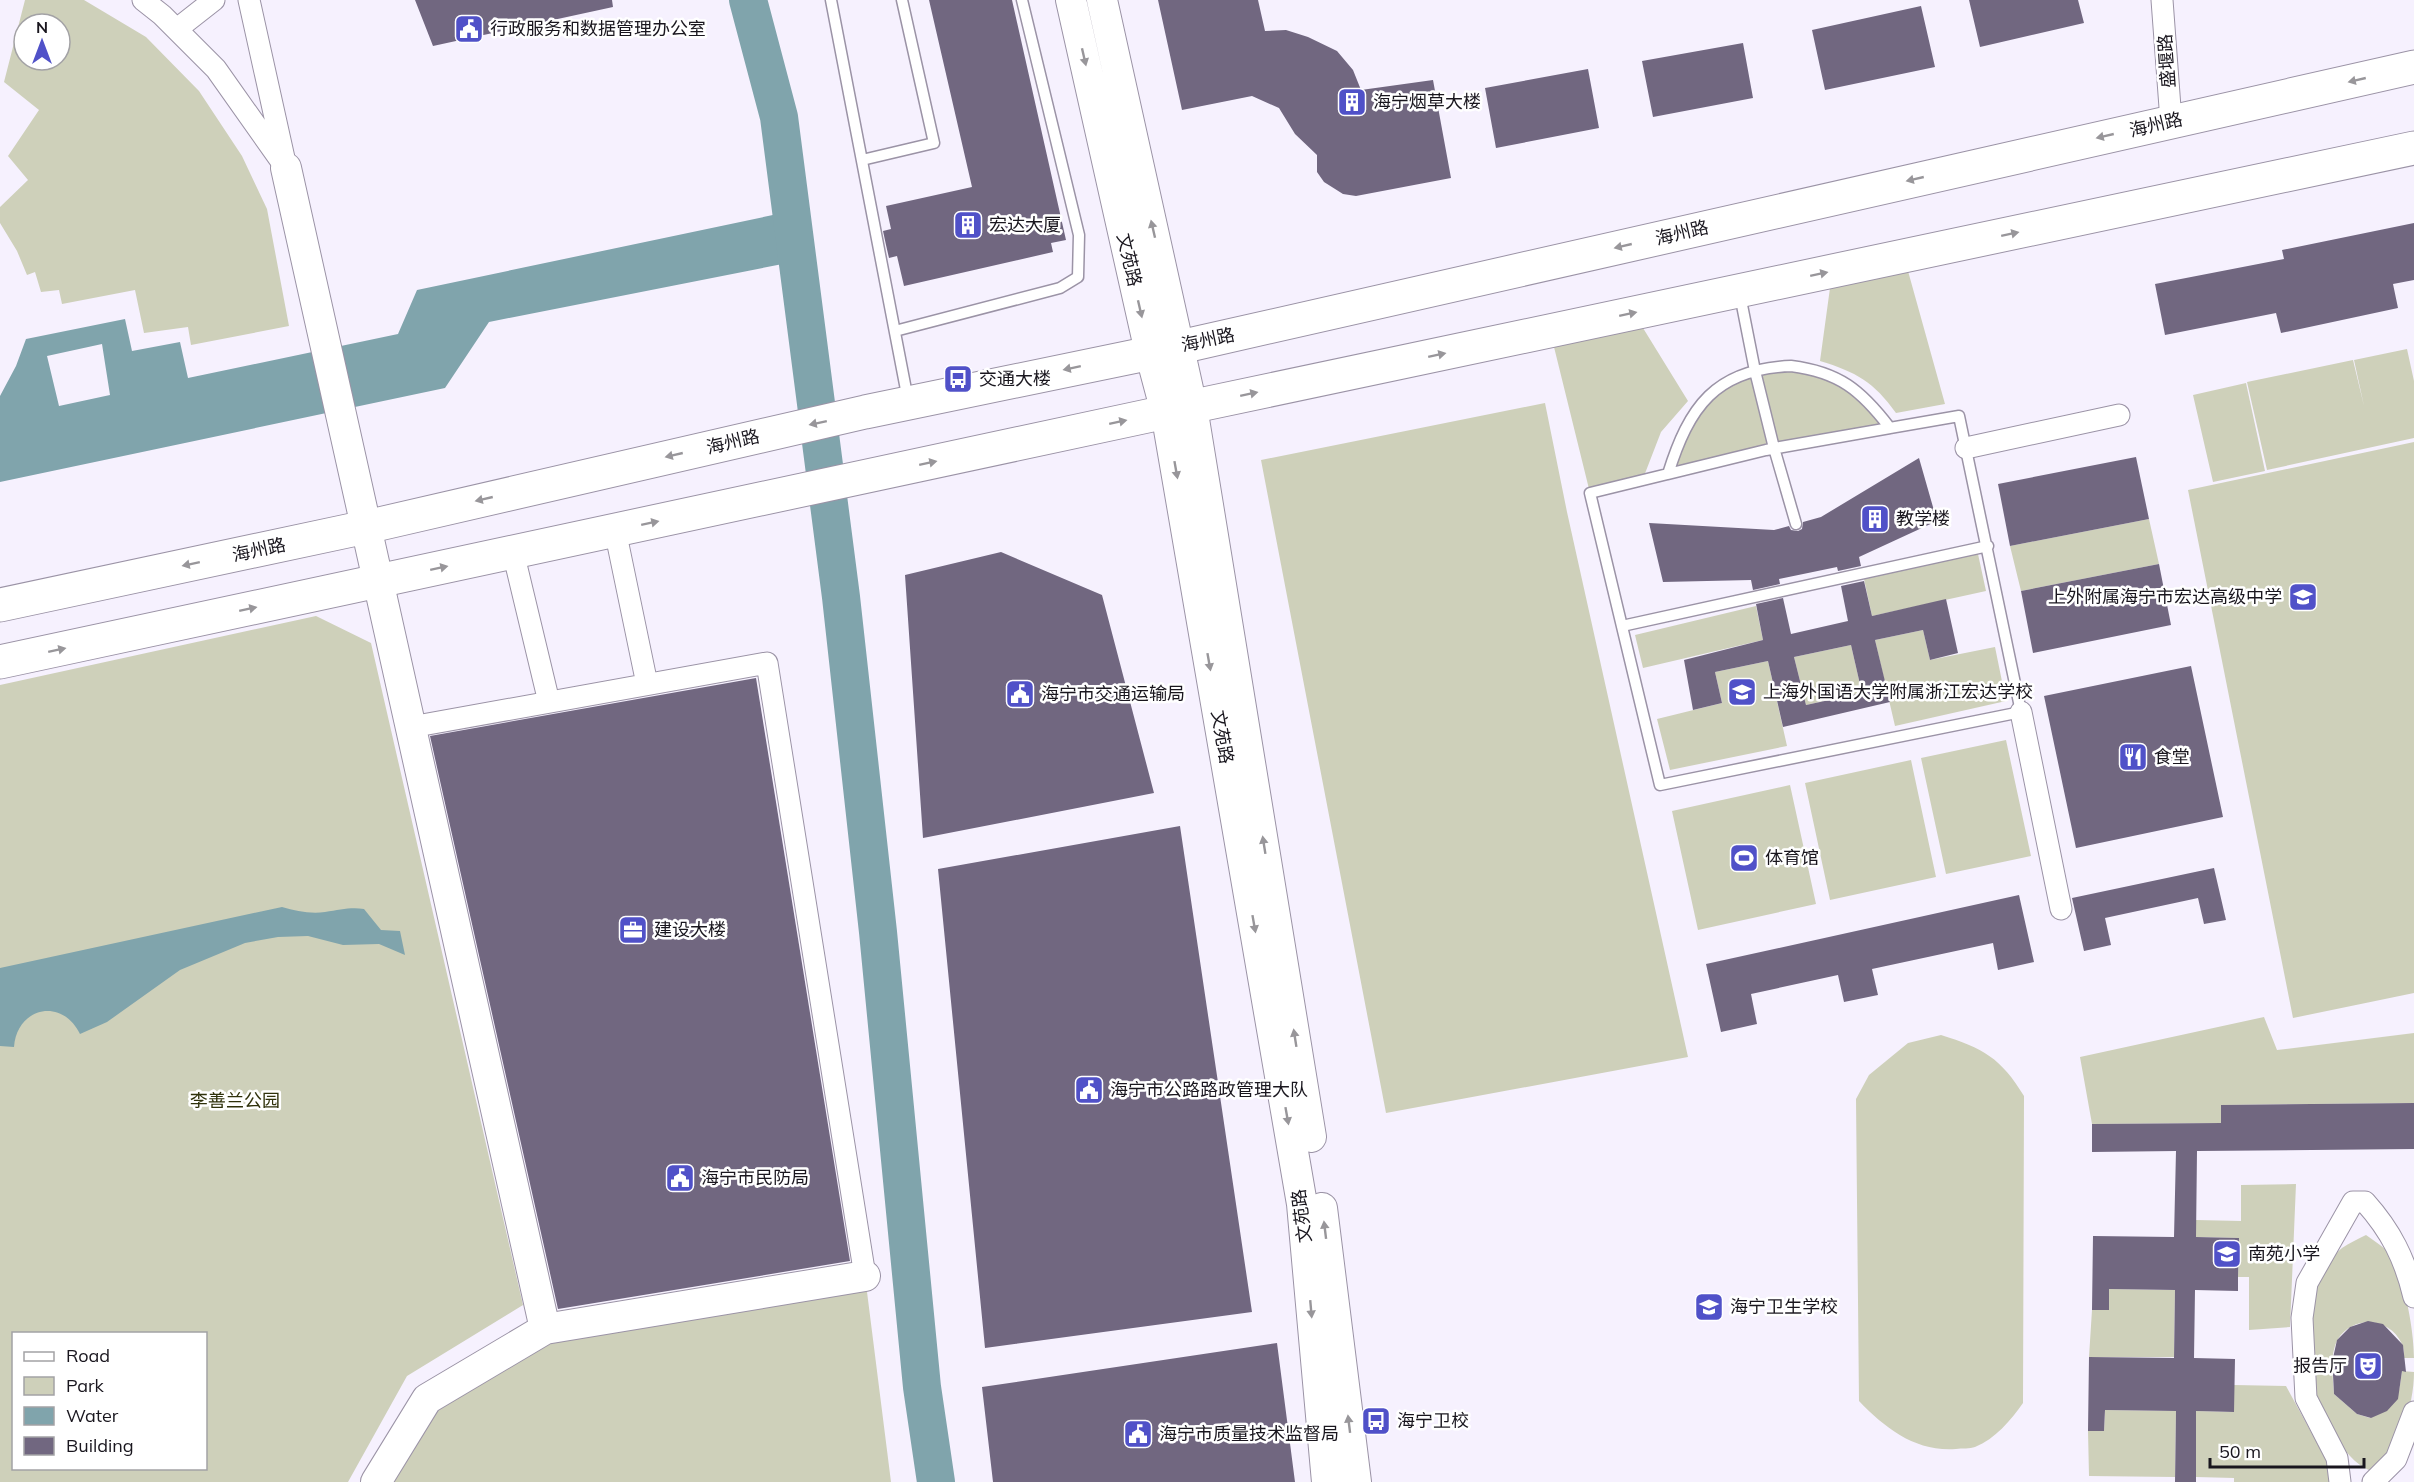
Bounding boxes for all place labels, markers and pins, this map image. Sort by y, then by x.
public building icon: 行政服务和数据管理办公室 [453,13,485,45]
place label: 行政服务和数据管理办公室 [490,17,706,40]
building icon: 海宁烟草大楼 [1336,86,1368,118]
place label: 海宁烟草大楼 [1373,90,1481,113]
building icon: 宏达大厦 [952,209,984,241]
place label: 宏达大厦 [989,213,1061,236]
bus stop icon: 交通大楼 [942,363,974,395]
place label: 交通大楼 [979,367,1051,390]
building icon: 教学楼 [1859,503,1891,535]
place label: 教学楼 [1896,507,1950,530]
school or university icon: 上外附属海宁市宏达高级中学 [2287,581,2319,613]
place label: 上外附属海宁市宏达高级中学 [2048,585,2282,608]
school or university icon: 上海外国语大学附属浙江宏达学校 [1726,676,1758,708]
public building icon: 海宁市交通运输局 [1004,678,1036,710]
place label: 上海外国语大学附属浙江宏达学校 [1763,680,2033,703]
place label: 海宁市交通运输局 [1041,682,1185,705]
restaurant icon: 食堂 [2117,741,2149,773]
place label: 食堂 [2154,745,2190,768]
sports icon: 体育馆 [1728,842,1760,874]
place label: 体育馆 [1765,846,1819,869]
office icon: 建设大楼 [617,914,649,946]
place label: 建设大楼 [654,918,726,941]
public building icon: 海宁市公路路政管理大队 [1073,1074,1105,1106]
place label: 海宁市公路路政管理大队 [1110,1078,1308,1101]
public building icon: 海宁市民防局 [664,1162,696,1194]
place label: 海宁市民防局 [701,1166,809,1189]
school or university icon: 南苑小学 [2211,1238,2243,1270]
place label: 南苑小学 [2248,1242,2320,1265]
school or university icon: 海宁卫生学校 [1693,1291,1725,1323]
place label: 海宁卫生学校 [1730,1295,1838,1318]
theatre icon: 报告厅 [2352,1350,2384,1382]
place label: 报告厅 [2293,1354,2347,1377]
bus stop icon: 海宁卫校 [1360,1405,1392,1437]
place label: 海宁卫校 [1397,1409,1469,1432]
public building icon: 海宁市质量技术监督局 [1122,1418,1154,1450]
place label: 海宁市质量技术监督局 [1159,1422,1339,1445]

